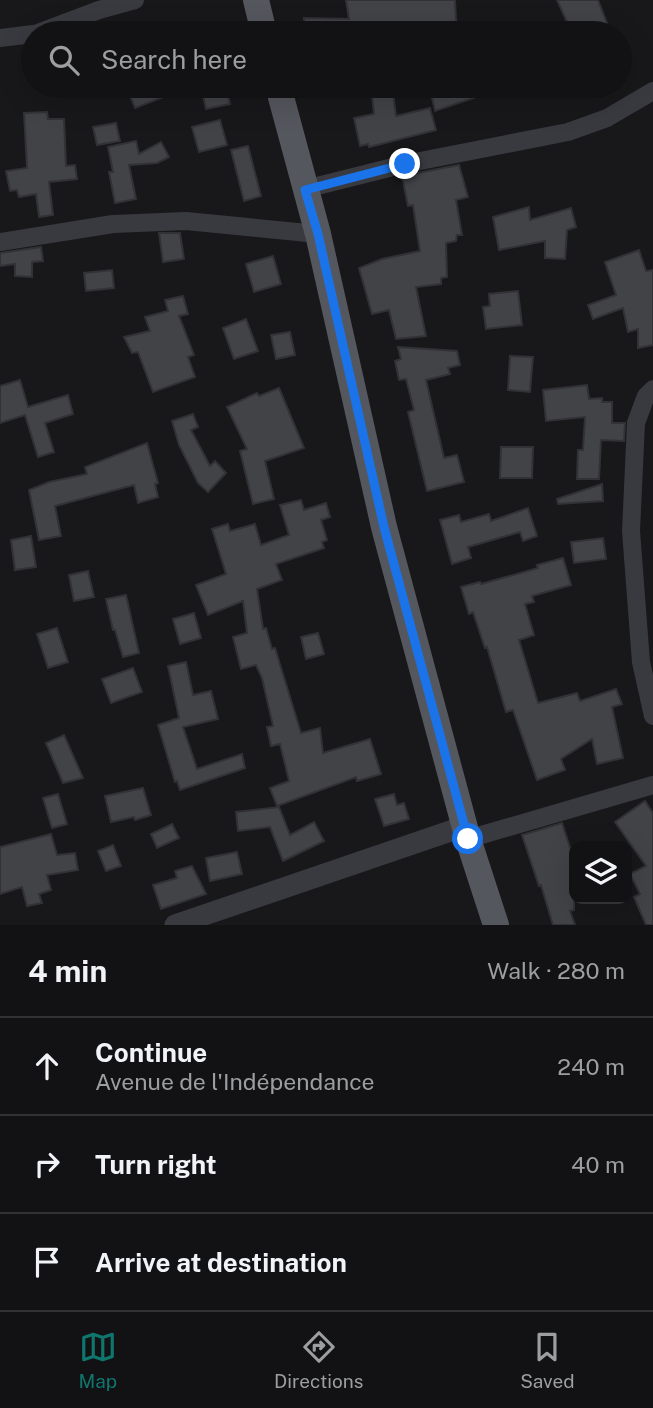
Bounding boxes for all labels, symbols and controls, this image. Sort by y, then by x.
search box [21,21,632,98]
icon: search [45,41,83,79]
text: Search here [101,44,247,75]
route end [389,148,420,179]
route start [452,823,483,854]
map controls [569,841,632,904]
button: layers [569,841,632,904]
text: 4 min [28,953,107,989]
text: Walk · 280 m [487,957,625,984]
text: Continue [95,1037,207,1068]
icon: ahead [28,1047,66,1085]
text: 240 m [557,1053,625,1080]
text: Avenue de l'Indépendance [95,1068,375,1095]
icon: right [28,1145,66,1183]
text: Turn right [95,1149,217,1180]
text: 40 m [571,1151,625,1178]
icon: arrive [28,1243,66,1281]
text: Arrive at destination [95,1247,347,1278]
tab: Map [78,1328,117,1392]
tab: Directions [274,1328,363,1392]
tab: Saved [520,1328,575,1392]

